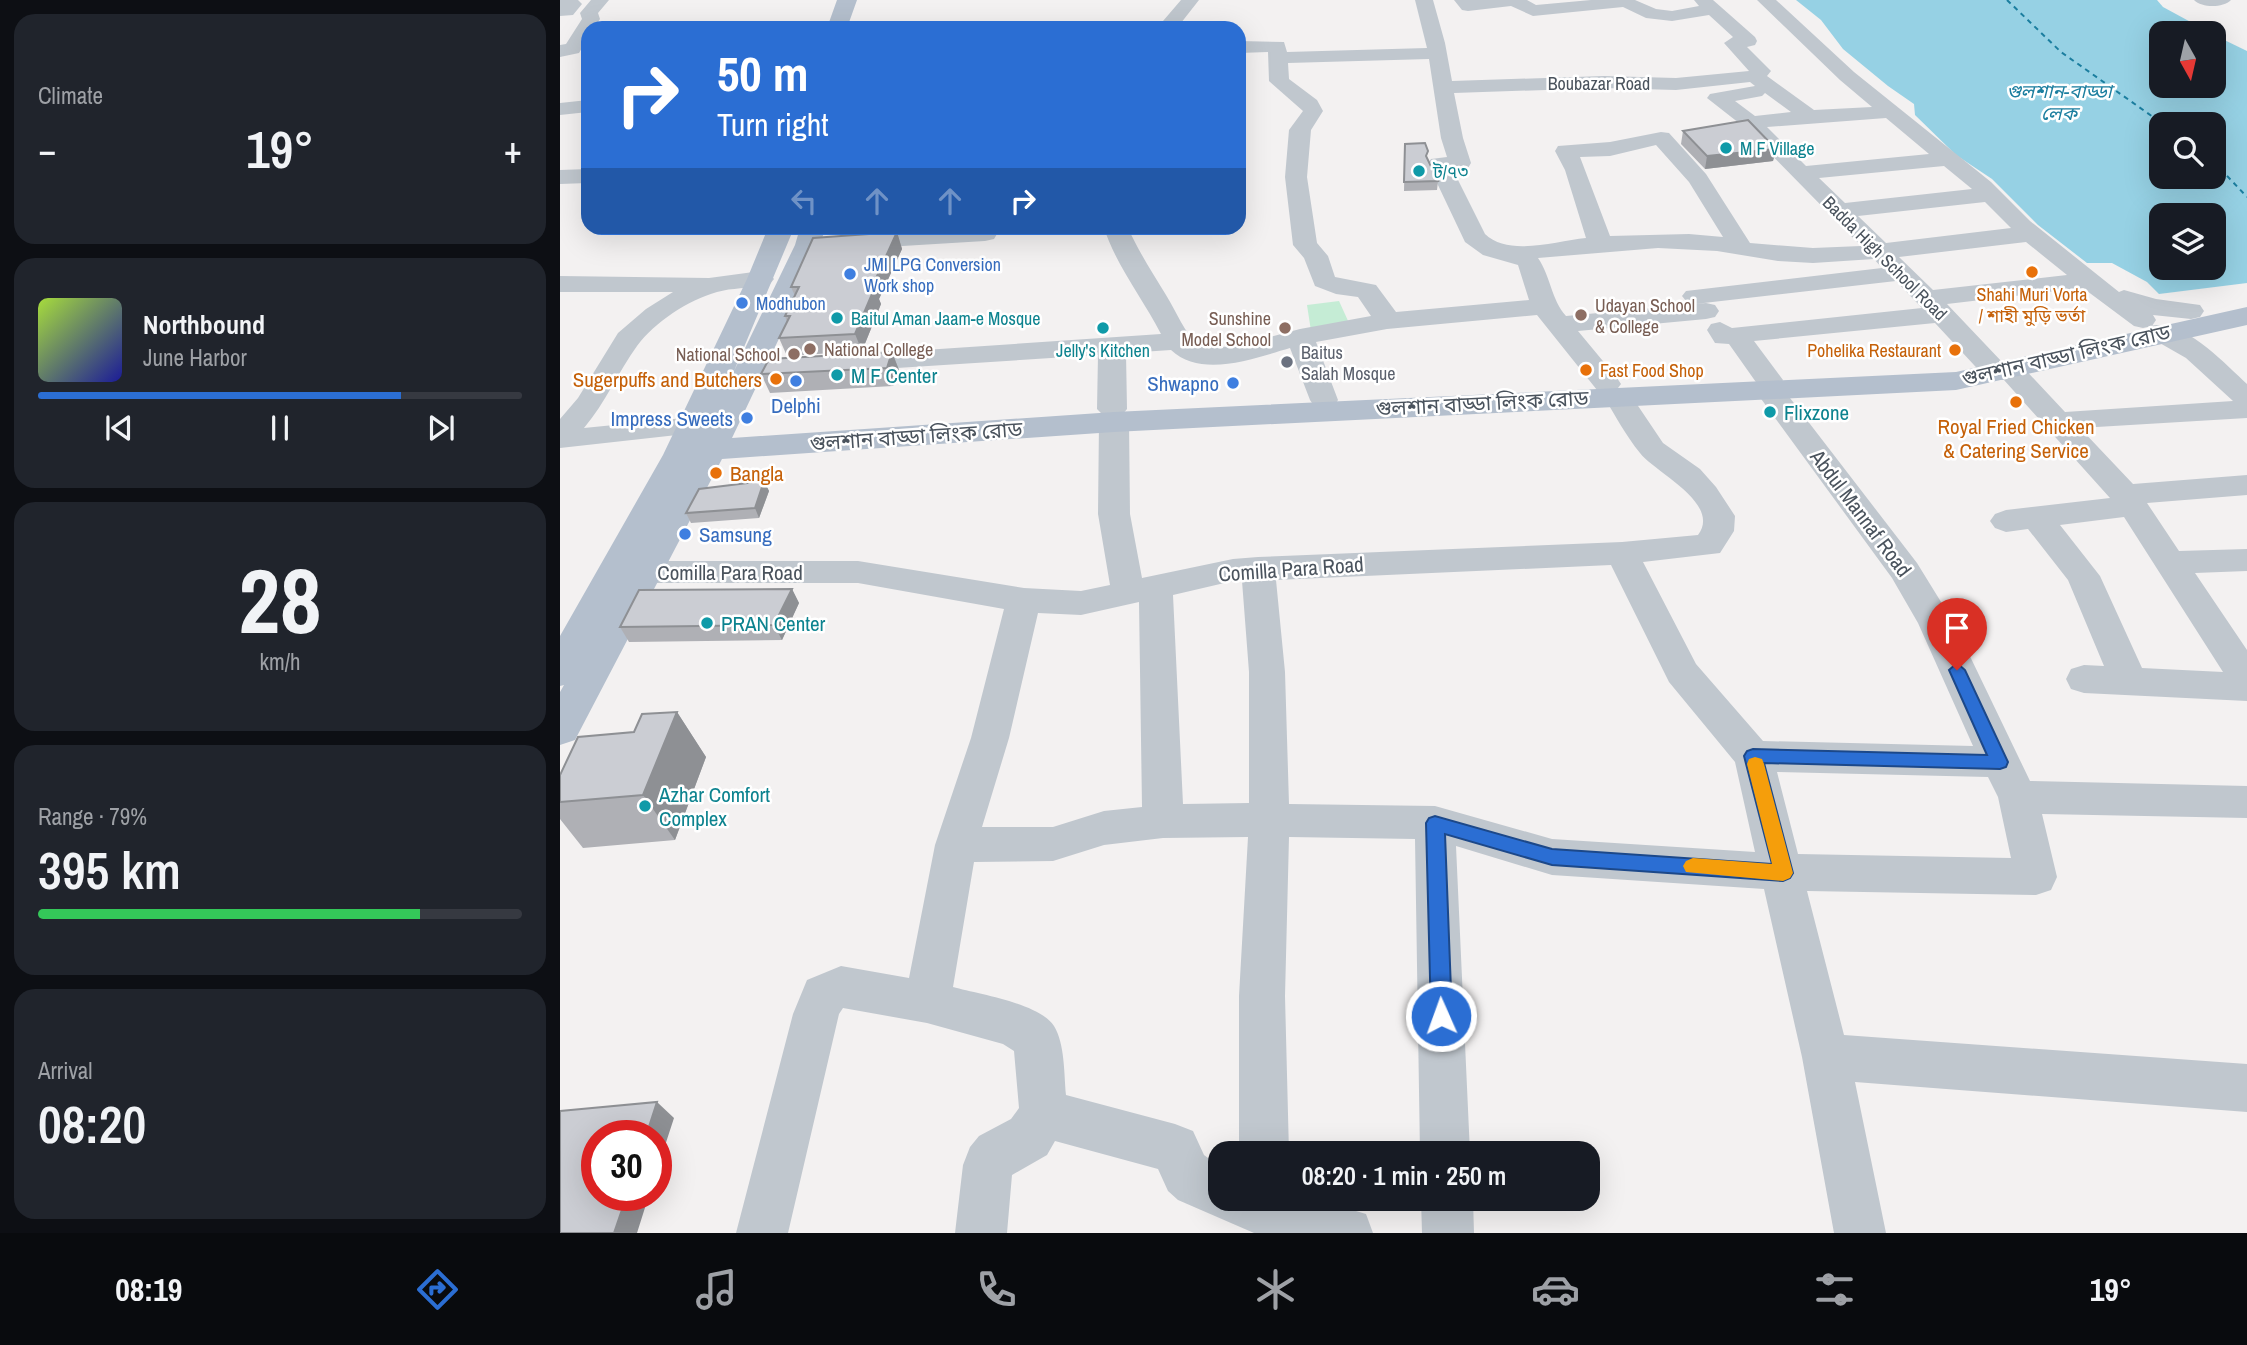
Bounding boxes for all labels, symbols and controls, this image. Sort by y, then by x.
north arrow [2149,21,2226,98]
map controls [2149,21,2226,280]
text: 50 m [717,40,809,106]
icon: right [602,49,693,140]
street label: Boubazar Road [1548,71,1650,96]
water label: গুলশান-বাড্ডা লেক [2006,78,2116,126]
text: Climate [38,80,103,111]
text: Turn right [717,103,829,146]
button: search [2149,112,2226,189]
text: 19° [246,114,314,184]
text: − [38,124,56,175]
text: + [504,124,522,175]
place label: M F Village [1740,136,1814,161]
marker: M F Village [1718,140,1734,156]
place label: ট/৭৩ [1432,159,1469,184]
marker: ট/৭৩ [1411,163,1427,179]
icon: left [785,182,823,220]
icon: ahead [858,182,896,220]
icon: ahead [931,182,969,220]
icon: right [1004,182,1042,220]
street label: Badda High School Road [1817,190,1953,326]
button: layers [2149,203,2226,280]
place label: JMI LPG Conversion Work shop [864,252,1001,298]
marker: Shahi Muri Vorta / শাহী মুড়ি ভর্তা [2024,264,2040,280]
marker: JMI LPG Conversion Work shop [842,266,858,282]
place label: Shahi Muri Vorta / শাহী মুড়ি ভর্তা [1977,282,2087,328]
place label: Modhubon [756,291,826,316]
place label: Udayan School & College [1595,293,1695,339]
marker: Modhubon [734,295,750,311]
place label: Baitul Aman Jaam-e Mosque [851,306,1041,331]
place label: Sunshine Model School [1182,306,1271,352]
text: Northbound [143,307,265,342]
marker: Udayan School & College [1573,307,1589,323]
marker: Baitul Aman Jaam-e Mosque [829,310,845,326]
street label: গুলশান বাড্ডা লিংক রোড [1959,317,2174,393]
marker: Jelly's Kitchen [1095,320,1111,336]
marker: Sunshine Model School [1277,320,1293,336]
place label: National College [824,337,933,362]
place label: Jelly's Kitchen [1056,338,1150,363]
place label: Pohelika Restaurant [1807,338,1941,363]
place label: Baitus Salah Mosque [1301,340,1395,386]
marker: National College [802,341,818,357]
text: June Harbor [143,342,247,373]
place label: National School [676,342,780,367]
marker: Pohelika Restaurant [1947,342,1963,358]
marker: National School [786,346,802,362]
marker: Baitus Salah Mosque [1279,354,1295,370]
place label: Fast Food Shop [1600,358,1704,383]
place label: M F Center [851,361,937,390]
marker: Fast Food Shop [1578,362,1594,378]
place label: Sugerpuffs and Butchers [573,365,762,394]
marker: M F Center [829,367,845,383]
place label: Shwapno [1147,369,1219,398]
marker: Sugerpuffs and Butchers [768,371,784,387]
marker: Delphi [788,373,804,389]
marker: Shwapno [1225,375,1241,391]
street label: গুলশান বাড্ডা লিংক রোড [1375,383,1590,423]
place label: Delphi [771,391,821,420]
marker: Royal Fried Chicken & Catering Service [2008,394,2024,410]
place label: Flixzone [1784,398,1849,427]
place label: Impress Sweets [611,404,733,433]
marker: Flixzone [1762,404,1778,420]
icon: previous [100,409,138,447]
icon: pause [261,409,299,447]
icon: next [422,409,460,447]
marker: Impress Sweets [739,410,755,426]
place label: Royal Fried Chicken & Catering Service [1938,412,2094,465]
street label: গুলশান বাড্ডা লিংক রোড [809,414,1024,458]
street label: Abdul Mannaf Road [1803,443,1918,583]
place label: Bangla [730,459,784,488]
marker: Bangla [708,465,724,481]
place label: Samsung [699,520,772,549]
marker: Samsung [677,526,693,542]
text: 28 [239,539,322,661]
street label: Comilla Para Road [1217,549,1365,589]
street label: Comilla Para Road [657,558,803,587]
pin [1927,598,1987,670]
place label: PRAN Center [721,609,826,638]
icon: arrive [1938,609,1976,647]
marker: PRAN Center [699,615,715,631]
text: km/h [260,646,300,677]
place label: Azhar Comfort Complex [658,780,770,833]
marker: Azhar Comfort Complex [637,798,653,814]
text: Range · 79% [38,801,147,832]
text: 395 km [38,835,181,905]
position arrow [1404,979,1478,1053]
text: Arrival [38,1055,93,1086]
text: 08:20 [38,1089,146,1159]
speed limit sign: 30 [581,1120,672,1211]
text: 08:20 · 1 min · 250 m [1302,1158,1506,1193]
icon: directions [413,1265,462,1314]
icon: music [692,1265,741,1314]
icon: phone [972,1265,1021,1314]
icon: climate [1251,1265,1300,1314]
icon: car [1531,1265,1580,1314]
icon: filters [1810,1265,1859,1314]
text: 08:19 [115,1268,182,1311]
text: 19° [2090,1268,2132,1311]

